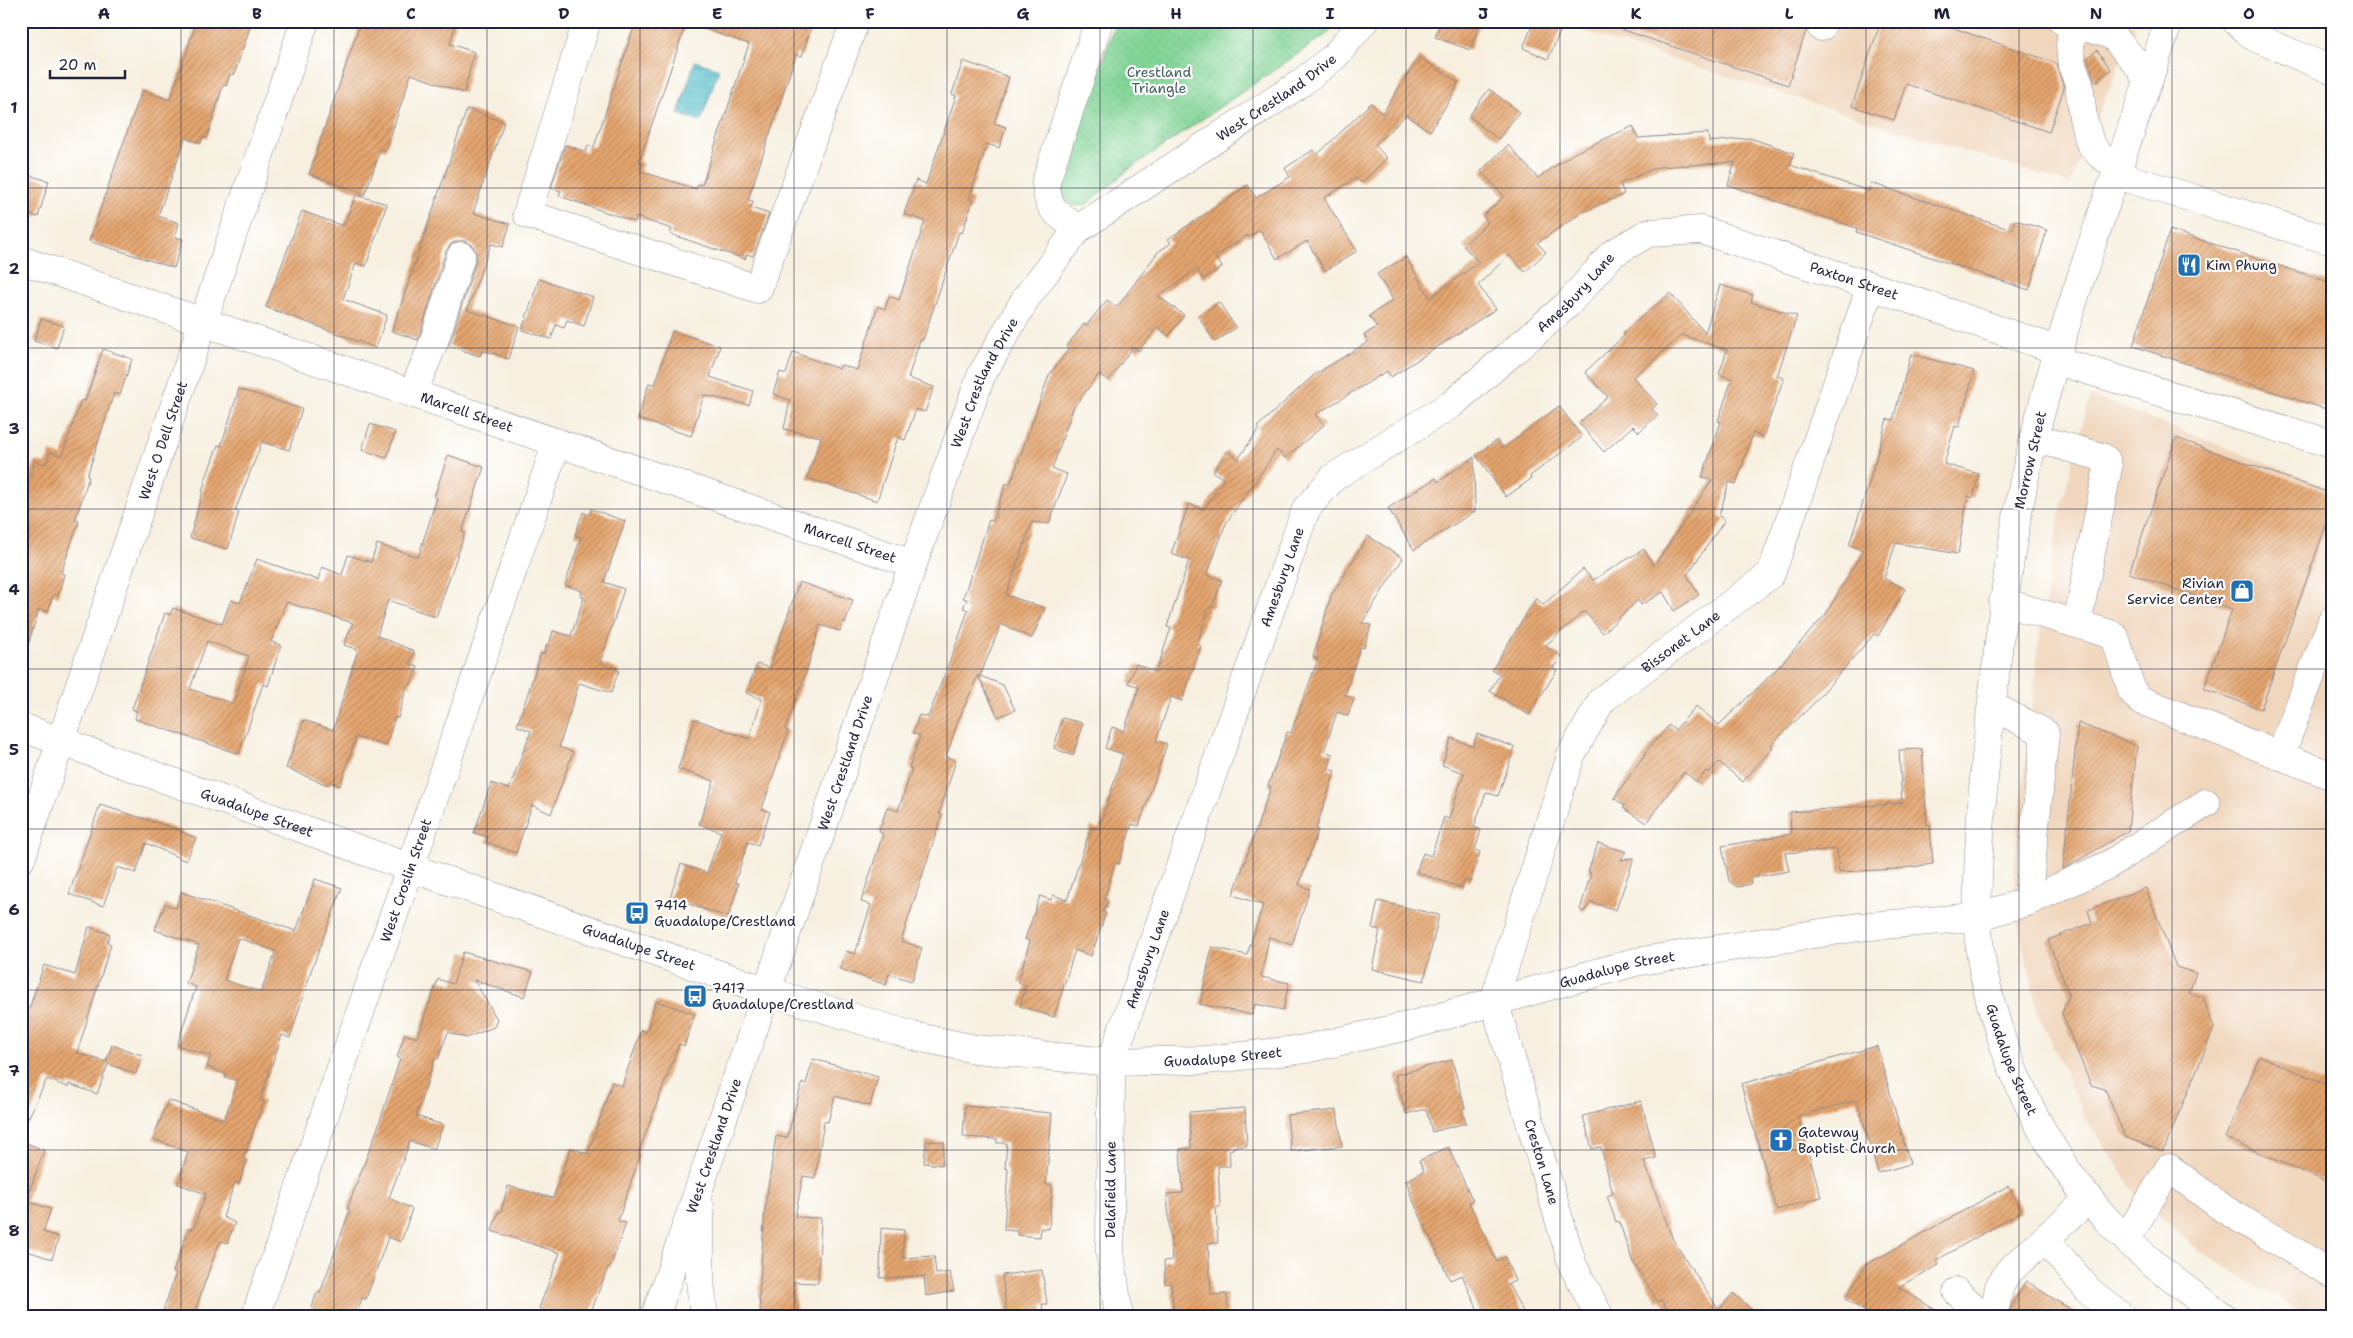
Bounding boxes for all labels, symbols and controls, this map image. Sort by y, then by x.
text: A [98,3,110,24]
text: B [252,3,262,24]
text: C [406,3,416,24]
text: D [558,3,570,24]
text: E [712,3,722,24]
text: F [865,3,875,24]
text: G [1017,3,1030,24]
text: H [1170,3,1182,24]
text: I [1326,3,1335,24]
text: J [1478,3,1488,24]
text: K [1631,3,1642,24]
text: L [1785,3,1794,24]
text: M [1934,3,1951,24]
text: N [2090,3,2102,24]
text: O [2243,3,2255,24]
scale bar [50,48,125,80]
street label: West Crestland Drive [1213,50,1340,145]
text: 20 m [58,55,97,75]
park label: Crestland Triangle [1127,63,1191,97]
text: 1 [10,97,18,118]
street label: Amesbury Lane [1533,249,1618,336]
restaurant icon: Kim Phung [2176,252,2202,278]
place label: Kim Phung [2206,256,2277,274]
street label: Paxton Street [1807,257,1901,304]
text: 2 [8,258,20,279]
street label: West Crestland Drive [947,314,1022,450]
street label: West O Dell Street [134,379,191,502]
street label: Marcell Street [418,388,516,436]
street label: Morrow Street [2010,409,2050,511]
text: 3 [8,418,20,439]
street label: Marcell Street [801,518,899,567]
street label: Amesbury Lane [1256,525,1308,629]
place label: Rivian Service Center [2127,574,2224,608]
shop icon: Rivian Service Center [2229,578,2255,604]
text: 4 [8,579,20,600]
street label: Bissonet Lane [1638,606,1724,677]
street label: West Crestland Drive [813,692,876,833]
text: 5 [9,739,19,760]
street label: Guadalupe Street [198,784,316,841]
street label: West Croslin Street [376,816,435,945]
place label: 7414 Guadalupe/Crestland [654,896,796,930]
text: 6 [8,899,20,920]
bus stop icon: 7414 Guadalupe/Crestland [624,900,650,926]
street label: Amesbury Lane [1121,906,1173,1011]
street label: Guadalupe Street [580,919,698,975]
street label: Guadalupe Street [1557,947,1676,992]
place label: 7417 Guadalupe/Crestland [712,979,854,1013]
bus stop icon: 7417 Guadalupe/Crestland [682,983,708,1009]
street label: Guadalupe Street [1982,1001,2042,1118]
street label: Guadalupe Street [1163,1043,1283,1070]
text: 7 [8,1060,20,1081]
street label: West Crestland Drive [682,1076,745,1216]
street label: Creston Lane [1521,1117,1563,1207]
place label: Gateway Baptist Church [1798,1123,1896,1157]
church icon: Gateway Baptist Church [1768,1127,1794,1153]
street label: Delafield Lane [1101,1141,1120,1238]
text: 8 [8,1220,20,1241]

